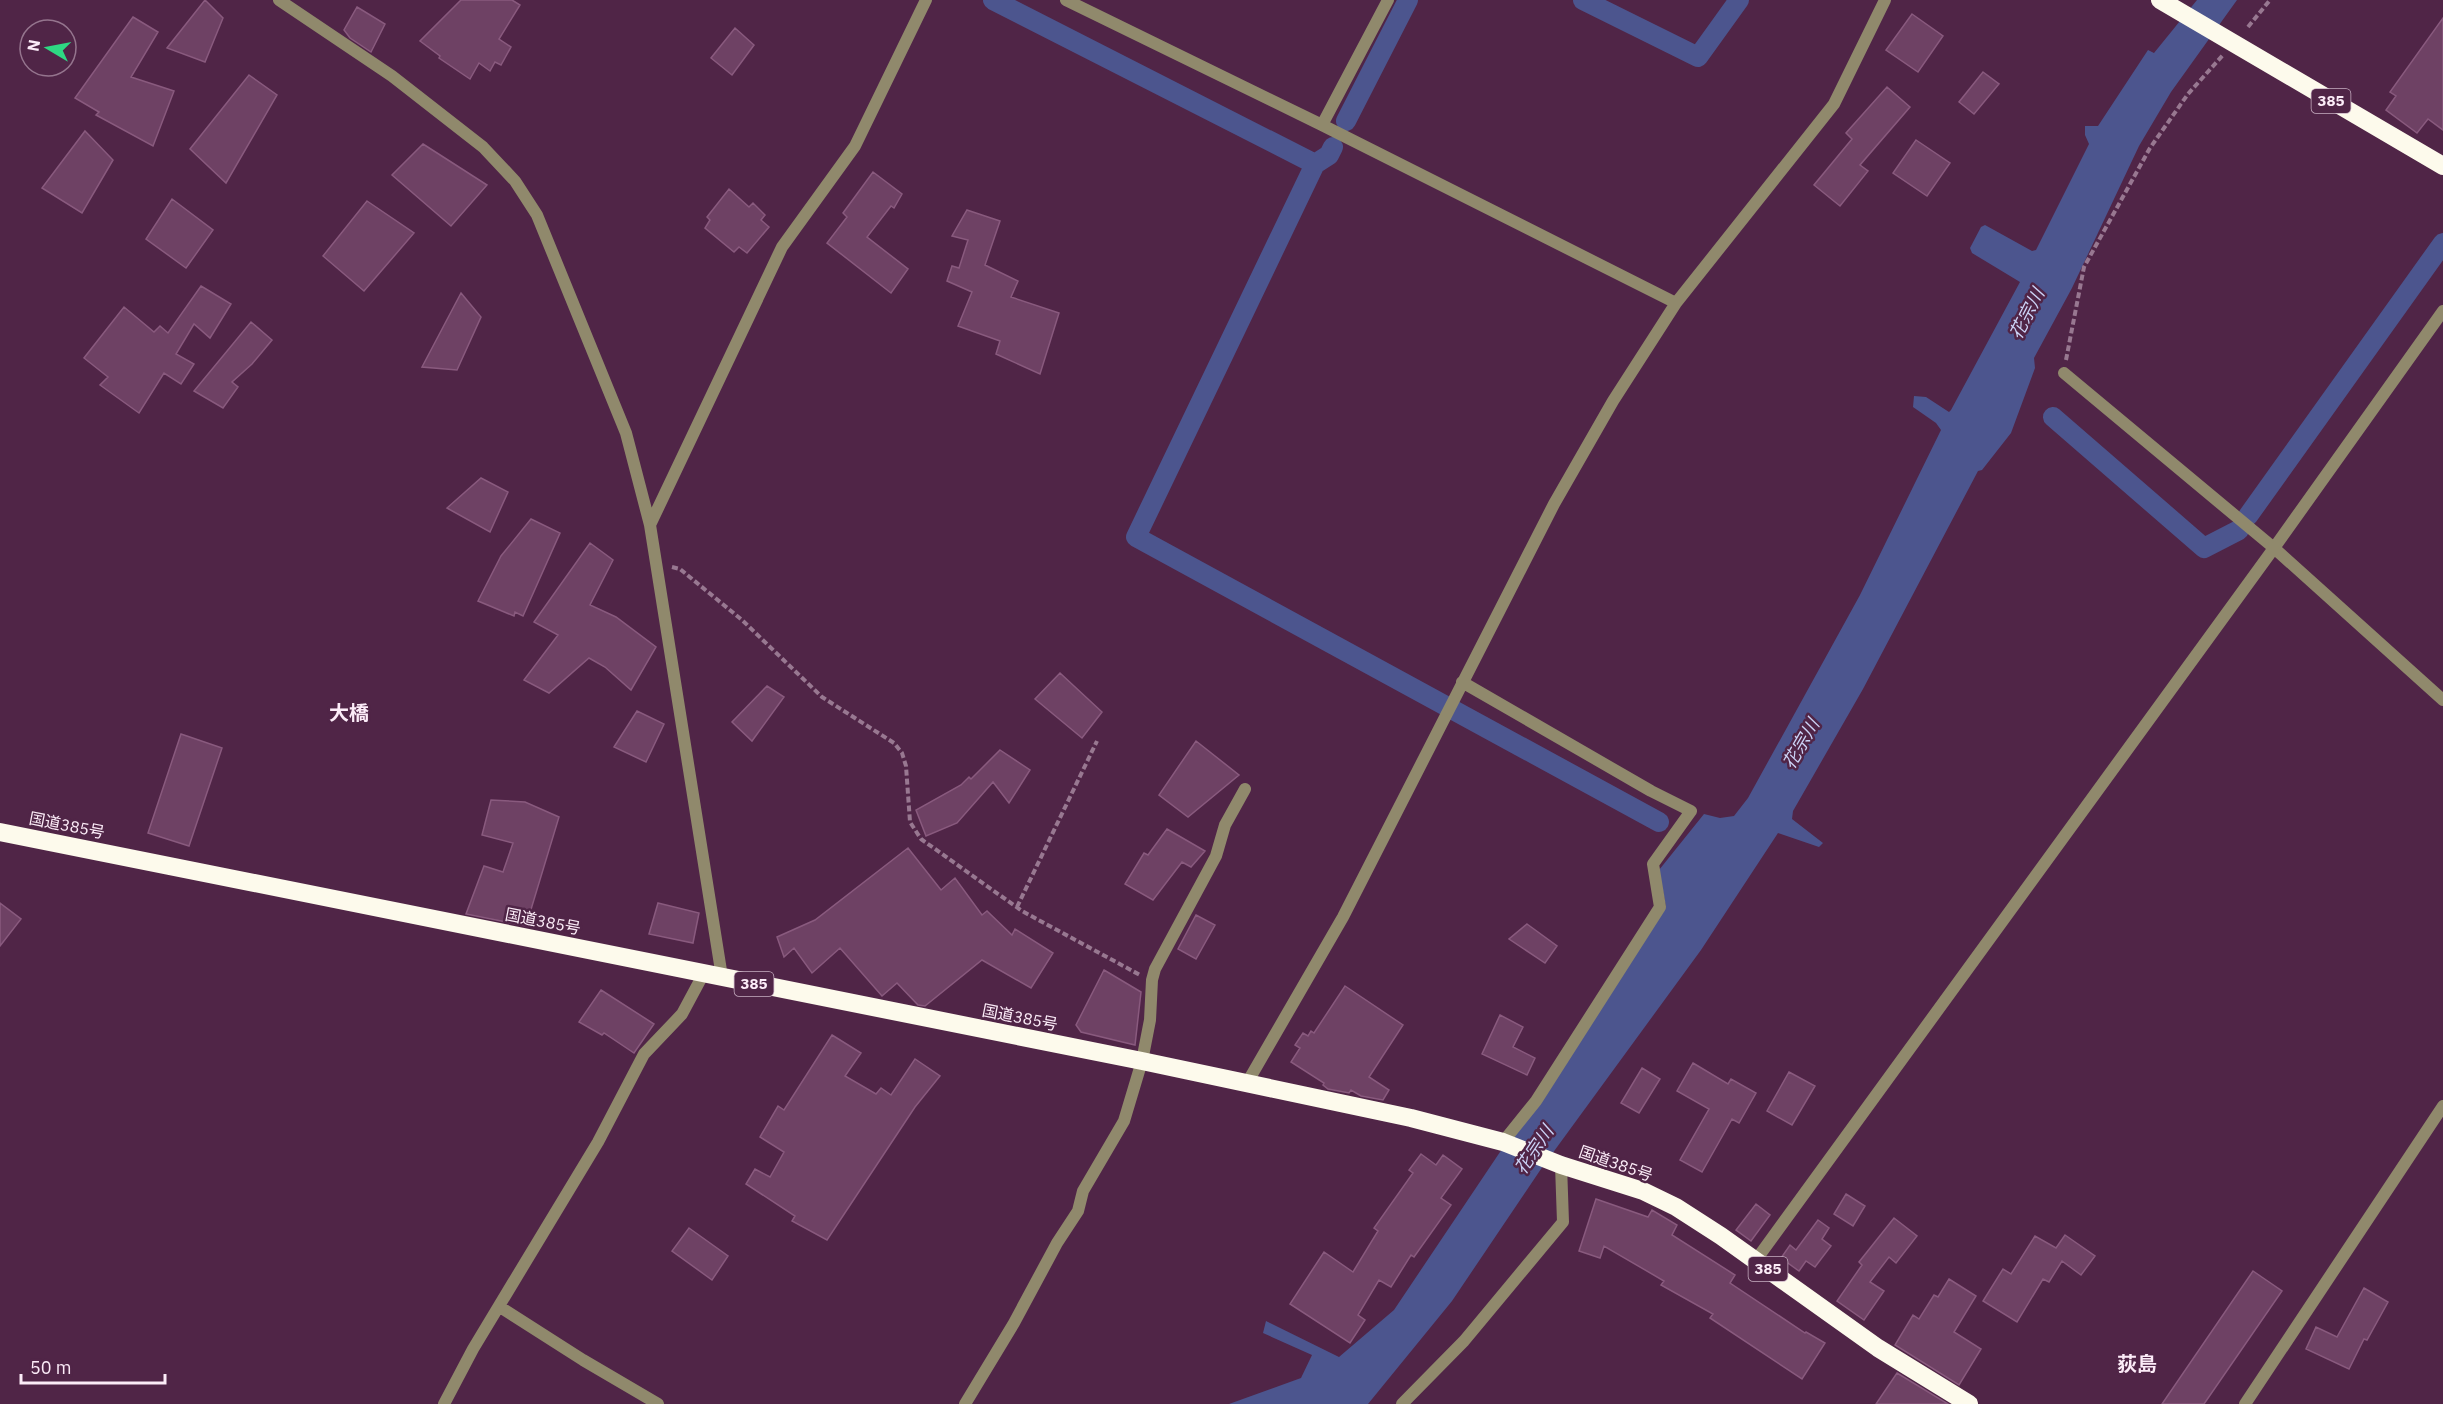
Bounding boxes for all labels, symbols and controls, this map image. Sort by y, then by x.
north arrow [18,18,78,78]
text: N [22,38,44,53]
road number: 385 [2312,89,2350,113]
water label: 花宗川 [2004,283,2050,343]
district label: 大橋 [329,699,369,726]
water label: 花宗川 [1777,713,1825,773]
street label: 国道385号 [27,808,107,842]
street label: 国道385号 [503,904,583,938]
road number: 385 [734,972,774,996]
street label: 国道385号 [980,1000,1060,1034]
water label: 花宗川 [1509,1119,1559,1179]
street label: 国道385号 [1576,1141,1656,1185]
road number: 385 [1748,1257,1788,1281]
scale bar [21,1347,165,1385]
district label: 荻島 [2117,1350,2157,1377]
text: 50 m [30,1356,72,1379]

